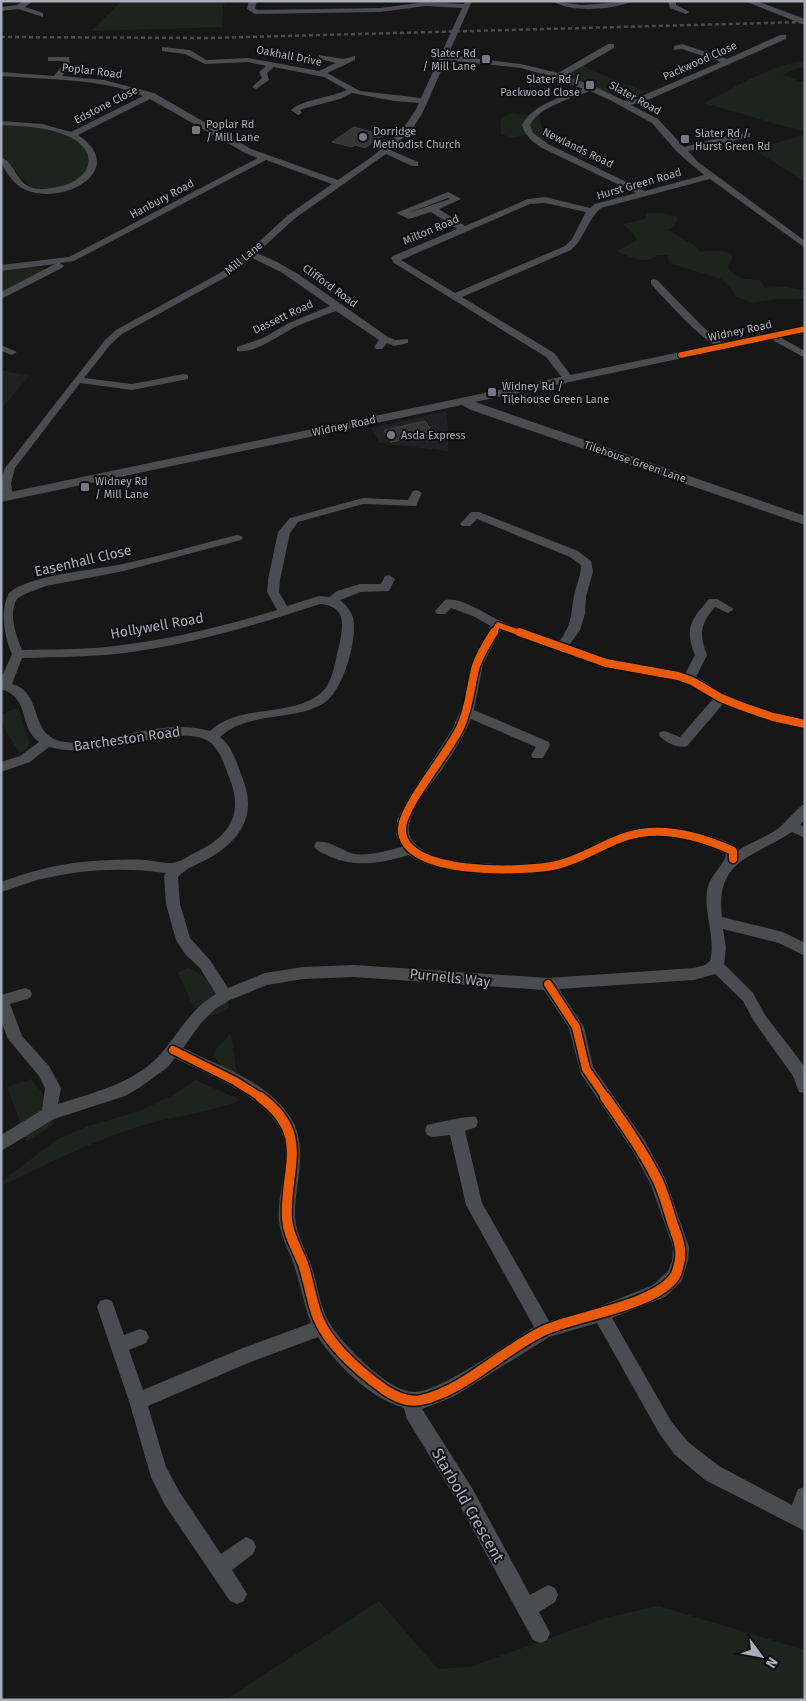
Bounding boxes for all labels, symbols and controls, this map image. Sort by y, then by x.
street label: Packwood Close [661,39,739,83]
street label: Oakhall Drive [255,43,323,69]
place label: Slater Rd / Mill Lane [423,47,476,73]
marker: Slater Rd / Mill Lane [480,53,492,65]
street label: Poplar Road [61,61,123,81]
place label: Slater Rd / Packwood Close [500,73,580,99]
street label: Slater Road [607,78,663,118]
marker: Slater Rd / Packwood Close [584,79,596,91]
street label: Edstone Close [72,83,140,127]
place label: Poplar Rd / Mill Lane [206,118,259,144]
marker: Poplar Rd / Mill Lane [190,124,202,136]
place label: Dorridge Methodist Church [373,125,461,151]
street label: Newlands Road [541,125,615,171]
place label: Slater Rd / Hurst Green Rd [695,127,770,153]
marker: Dorridge Methodist Church [357,131,369,143]
marker: Slater Rd / Hurst Green Rd [679,133,691,145]
street label: Hurst Green Road [595,166,683,202]
street label: Hanbury Road [128,177,196,221]
street label: Milton Road [401,212,461,248]
street label: Mill Lane [223,239,265,277]
street label: Clifford Road [300,262,360,310]
street label: Dassett Road [251,297,315,337]
street label: Widney Road [707,318,773,344]
place label: Widney Rd / Tilehouse Green Lane [502,380,609,406]
marker: Widney Rd / Tilehouse Green Lane [486,386,498,398]
street label: Widney Road [311,413,377,439]
marker: Asda Express [385,429,397,441]
place label: Asda Express [401,429,466,442]
street label: Tilehouse Green Lane [582,438,688,486]
place label: Widney Rd / Mill Lane [95,475,148,501]
marker: Widney Rd / Mill Lane [79,481,91,493]
street label: Easenhall Close [33,542,133,580]
street label: Hollywell Road [109,609,205,643]
street label: Barcheston Road [73,723,181,755]
street label: Purnells Way [409,965,491,991]
street label: Starbold Crescent [428,1445,508,1566]
north arrow [736,1631,786,1681]
text: N [762,1654,781,1671]

